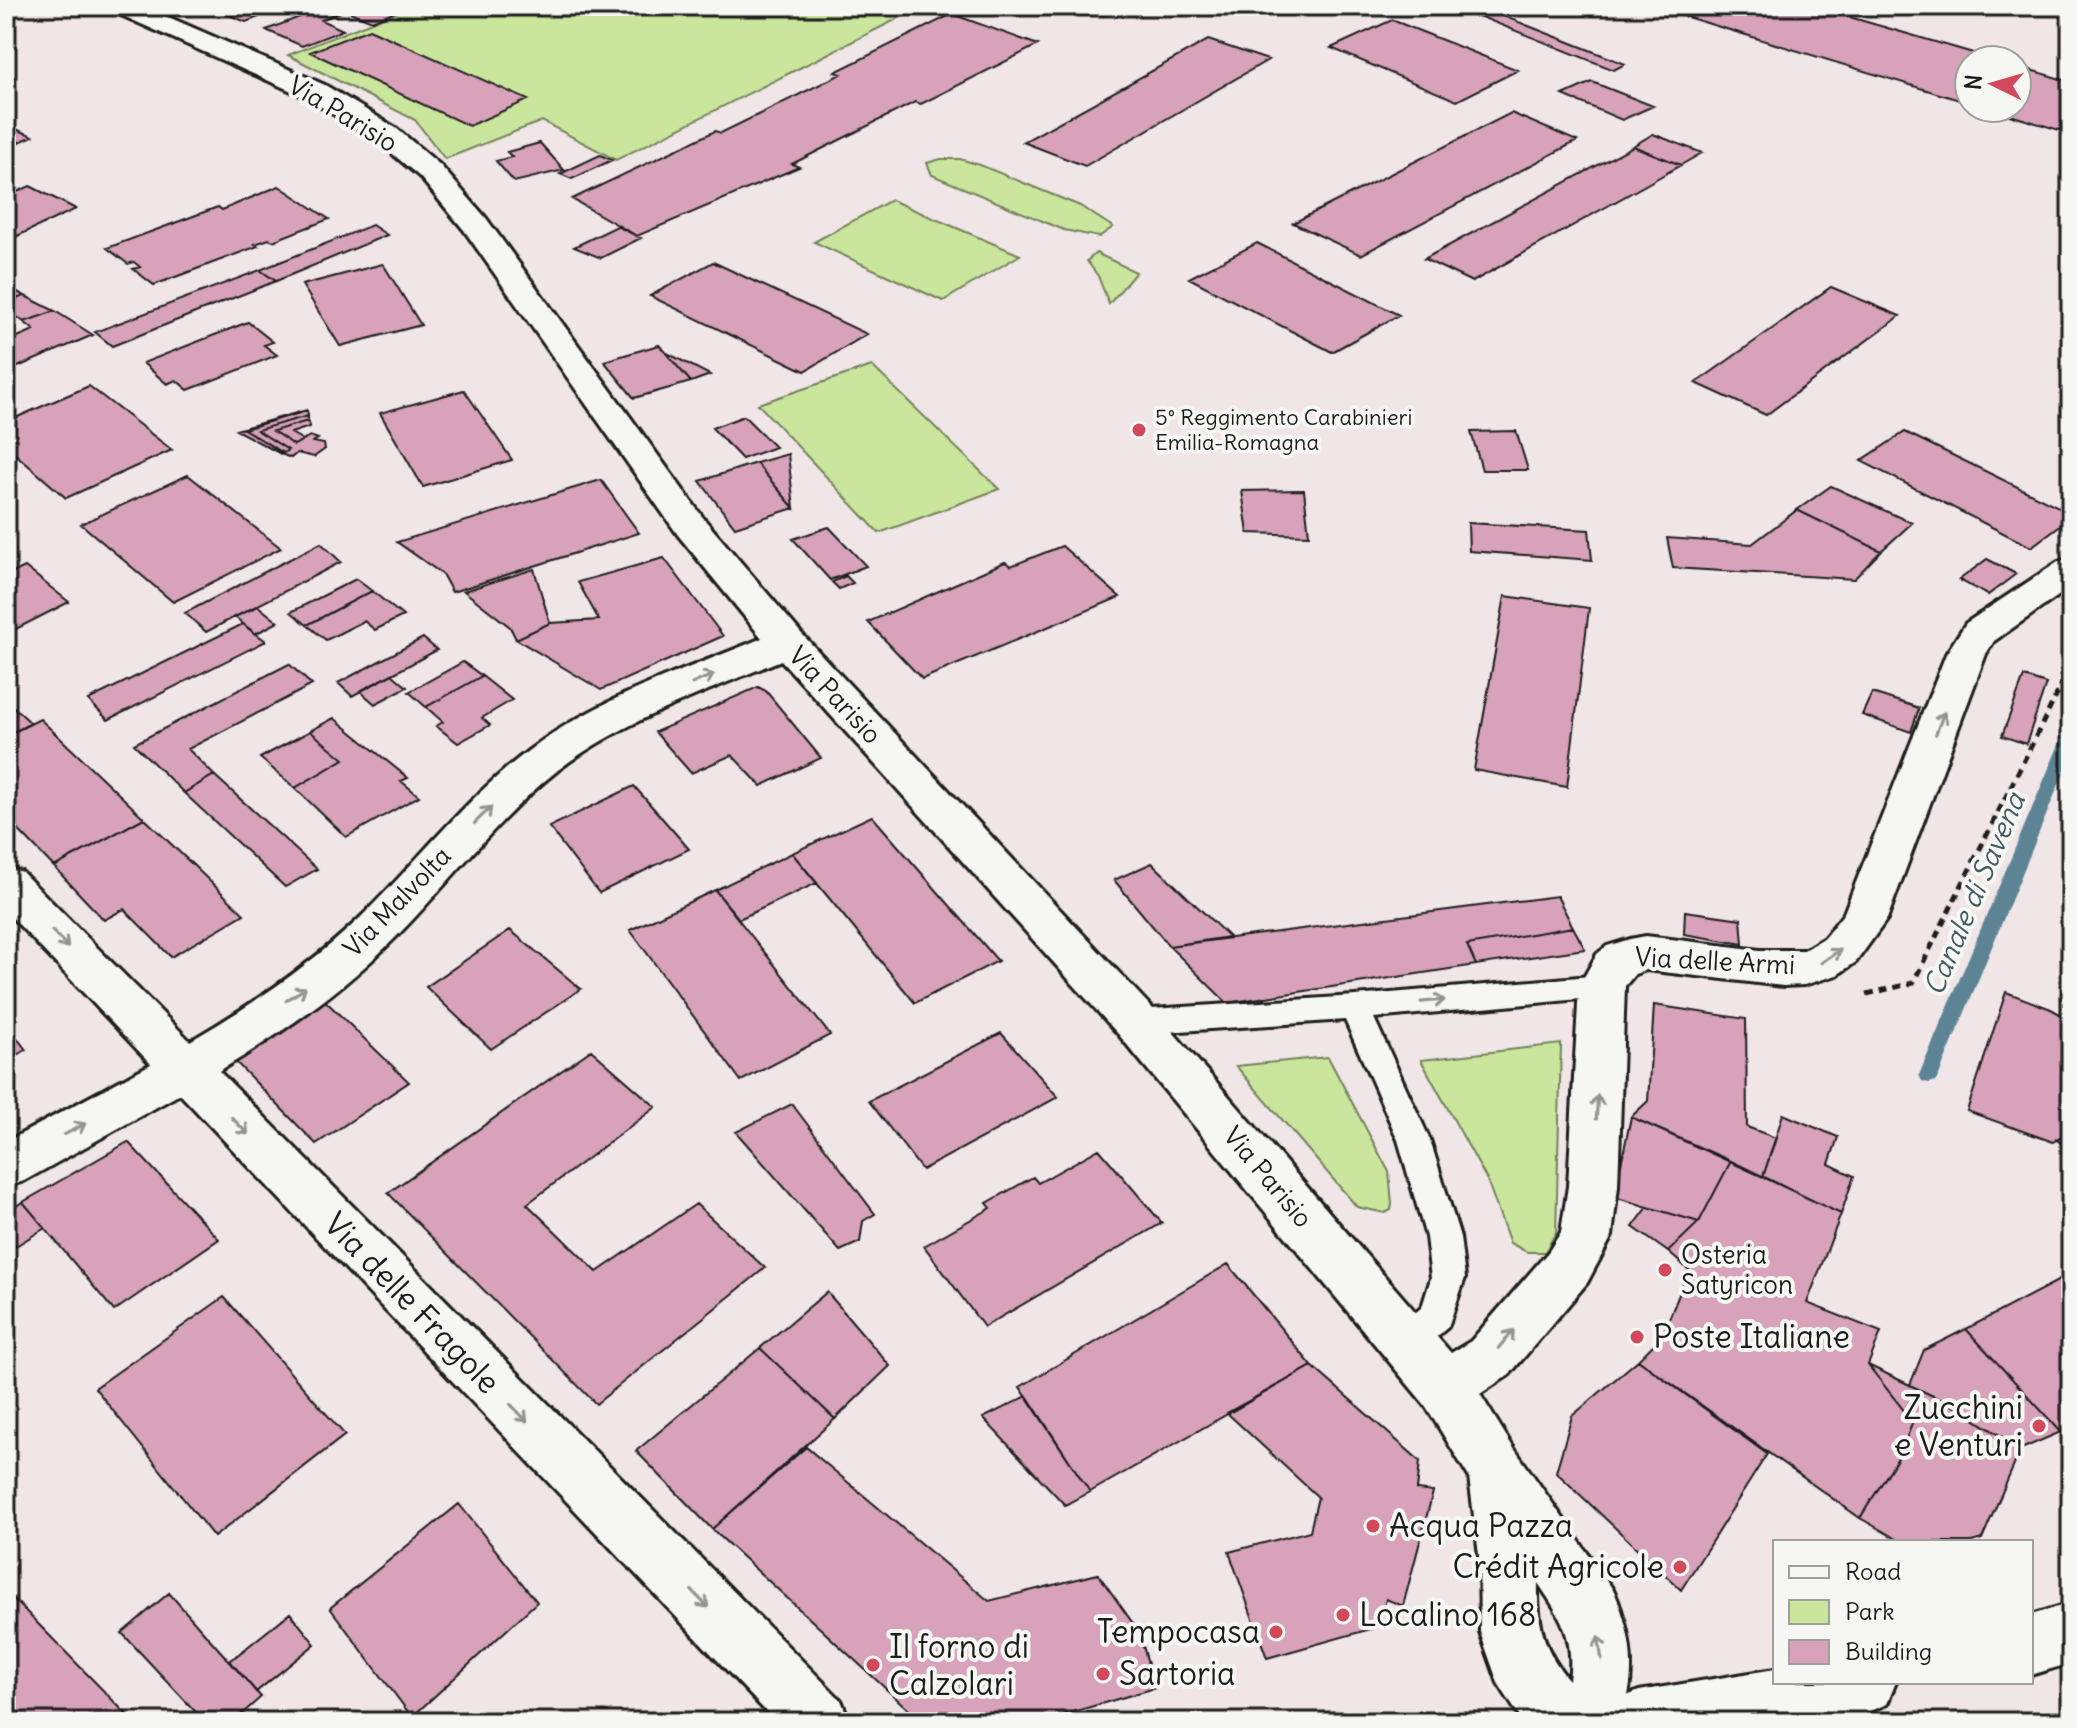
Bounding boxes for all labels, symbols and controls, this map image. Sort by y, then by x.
north arrow [1953,44,2033,124]
street label: Via Parisio [283,68,404,159]
text: N [1958,73,1988,91]
place label: 5° Reggimento Carabinieri Emilia-Romagna [1155,403,1412,456]
marker: 5° Reggimento Carabinieri Emilia-Romagna [1130,421,1148,439]
street label: Via Parisio [782,639,889,750]
one-way arrow [690,671,714,686]
one-way arrow [1934,711,1948,736]
water label: Canale di Savena [1915,786,2034,1001]
one-way arrow [473,806,492,825]
street label: Via Malvolta [336,839,458,964]
one-way arrow [50,929,69,948]
street label: Via delle Armi [1634,940,1796,981]
one-way arrow [1820,947,1842,964]
one-way arrow [285,986,307,1002]
one-way arrow [1419,993,1446,1008]
one-way arrow [1590,1094,1605,1121]
one-way arrow [230,1116,249,1135]
street label: Via Parisio [1217,1119,1320,1234]
one-way arrow [62,1121,86,1137]
street label: Via delle Fragole [316,1204,509,1402]
place label: Osteria Satyricon [1681,1238,1793,1301]
marker: Osteria Satyricon [1656,1261,1674,1279]
place label: Poste Italiane [1653,1316,1850,1357]
marker: Poste Italiane [1628,1328,1646,1346]
one-way arrow [1497,1330,1515,1350]
place label: Zucchini e Venturi [1894,1387,2023,1465]
one-way arrow [509,1403,528,1422]
marker: Zucchini e Venturi [2030,1417,2048,1435]
place label: Acqua Pazza [1389,1505,1573,1546]
marker: Acqua Pazza [1364,1517,1382,1535]
legend [1773,1540,2033,1684]
place label: Crédit Agricole [1452,1546,1664,1587]
text: Road [1845,1556,1901,1586]
marker: Crédit Agricole [1671,1558,1689,1576]
one-way arrow [690,1589,709,1609]
place label: Localino 168 [1359,1594,1536,1635]
text: Park [1845,1596,1895,1626]
marker: Localino 168 [1334,1606,1352,1624]
place label: Tempocasa [1097,1611,1260,1652]
marker: Tempocasa [1267,1623,1285,1641]
place label: Il forno di Calzolari [889,1626,1029,1704]
one-way arrow [1592,1636,1607,1661]
text: Building [1845,1636,1932,1666]
place label: Sartoria [1119,1653,1235,1694]
marker: Il forno di Calzolari [864,1656,882,1674]
marker: Sartoria [1094,1665,1112,1683]

